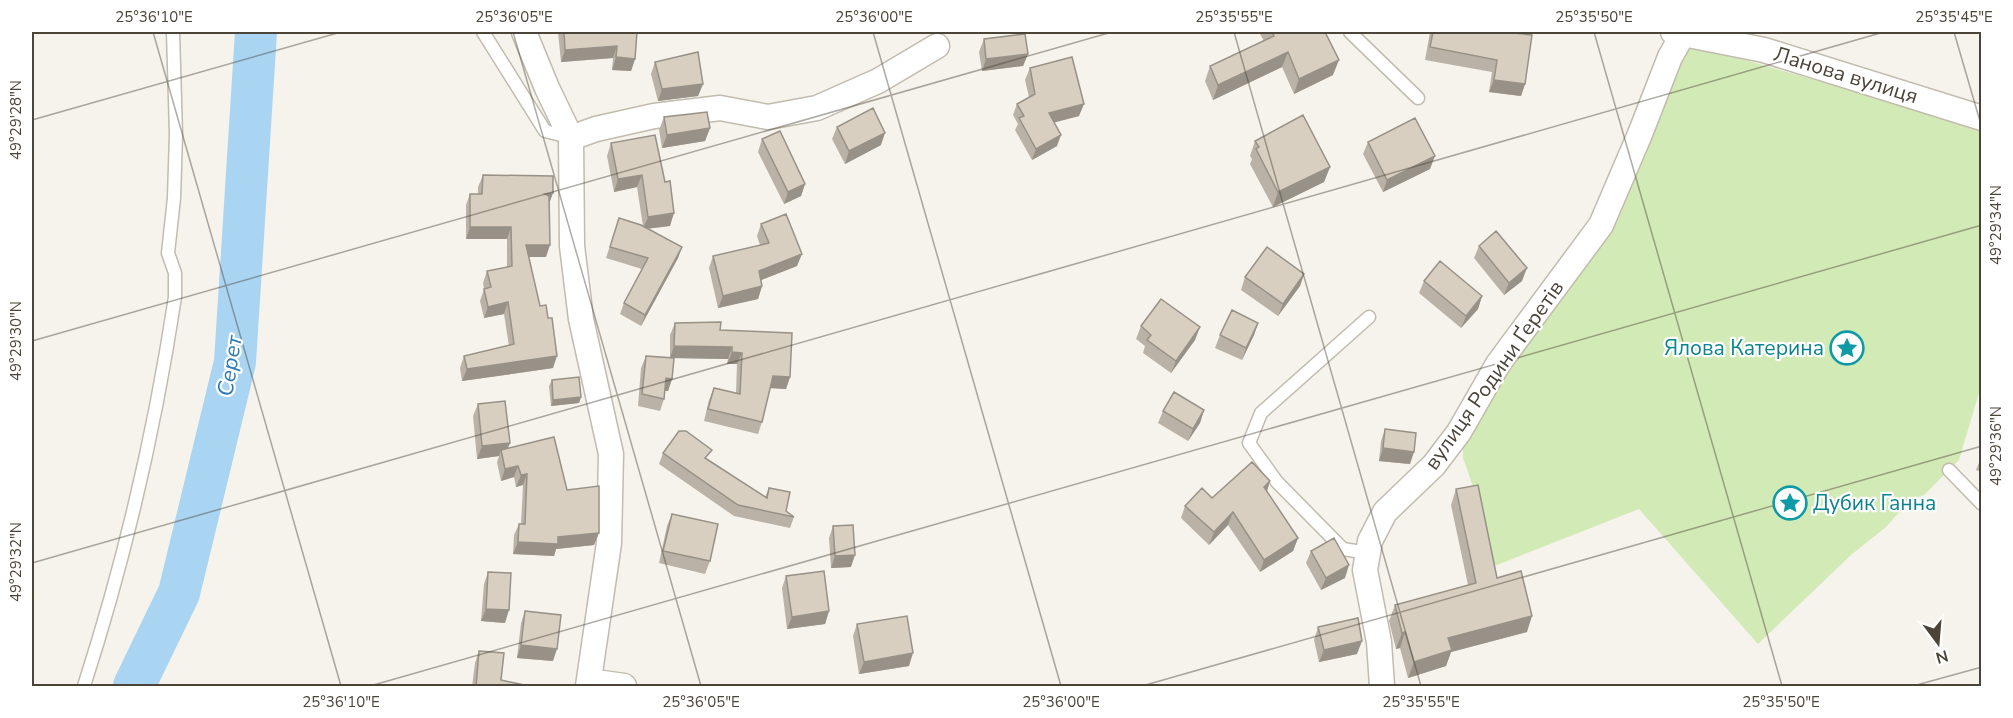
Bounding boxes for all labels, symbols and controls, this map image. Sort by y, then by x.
text: 25°36'10"E [115,7,193,27]
text: 25°36'05"E [475,7,553,27]
text: 25°36'00"E [835,7,913,27]
text: 25°35'55"E [1195,7,1273,27]
text: 25°35'50"E [1555,7,1633,27]
text: 25°35'45"E [1915,7,1993,27]
street label: Ланова вулиця [1770,40,1922,110]
text: 49°29'28"N [6,80,26,160]
text: 49°29'34"N [1986,185,2006,265]
street label: вулиця Родини Ґеретів [1418,275,1570,475]
text: 49°29'30"N [6,301,26,381]
place icon: Ялова Катерина [1829,330,1865,366]
water label: Серет [210,332,250,399]
place label: Ялова Катерина [1664,334,1824,362]
text: 49°29'36"N [1986,406,2006,486]
place icon: Дубик Ганна [1772,485,1808,521]
place label: Дубик Ганна [1813,489,1936,517]
text: 49°29'32"N [6,522,26,602]
north arrow [1908,613,1968,673]
text: N [1933,644,1951,669]
text: 25°36'10"E [302,692,380,712]
text: 25°36'05"E [662,692,740,712]
text: 25°36'00"E [1022,692,1100,712]
text: 25°35'55"E [1382,692,1460,712]
text: 25°35'50"E [1742,692,1820,712]

